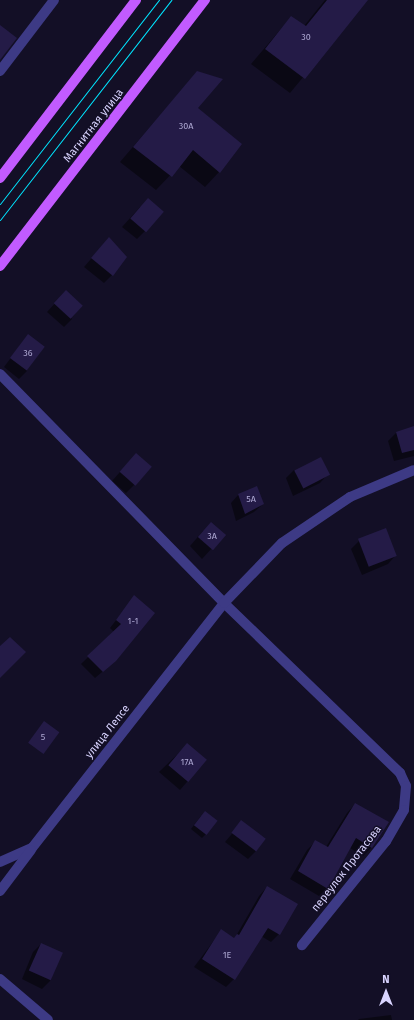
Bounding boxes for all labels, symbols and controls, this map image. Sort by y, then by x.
house number: 30 [301,32,311,42]
street label: Магнитная улица [61,87,127,165]
house number: 30А [179,121,193,131]
house number: 36 [23,348,33,358]
house number: 5А [246,494,256,504]
house number: 3А [207,531,217,541]
house number: 1-1 [128,616,138,626]
street label: улица Лепсе [83,703,133,761]
house number: 5 [41,732,45,742]
house number: 17А [181,757,193,767]
street label: переулок Протасова [309,823,385,915]
house number: 1Е [223,950,231,960]
north arrow [366,972,406,1012]
text: N [382,973,390,986]

